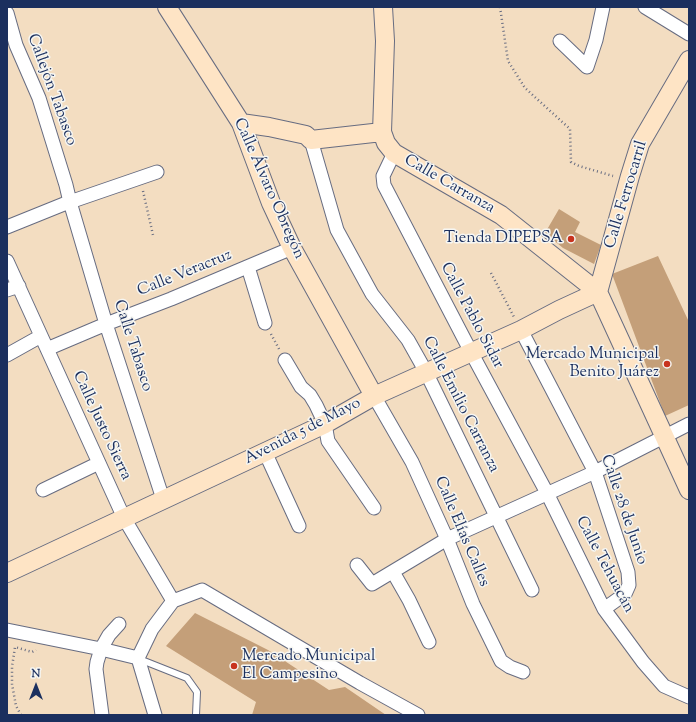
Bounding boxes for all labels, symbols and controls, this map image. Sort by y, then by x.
street label: Callejón Tabasco [22,31,80,149]
street label: Calle Álvaro Obregón [228,115,308,263]
street label: Calle Ferrocarril [601,139,653,251]
street label: Calle Carranza [400,151,498,219]
place label: Tienda DIPEPSA [444,229,563,249]
marker: Tienda DIPEPSA [566,234,576,244]
street label: Calle Veracruz [135,246,235,302]
street label: Calle Pablo Sidar [435,260,507,372]
street label: Calle Tabasco [108,298,156,394]
street label: Calle Emilio Carranza [417,334,503,476]
place label: Mercado Municipal Benito Juárez [526,345,659,383]
marker: Mercado Municipal Benito Juárez [662,359,672,369]
street label: Calle Justo Sierra [67,368,135,484]
street label: Avenida 5 de Mayo [242,394,364,470]
street label: Calle 28 de Junio [595,453,651,567]
street label: Calle Elías Calles [429,474,493,590]
street label: Calle Tehuacán [571,513,637,617]
place label: Mercado Municipal El Campesino [242,647,375,685]
marker: Mercado Municipal El Campesino [229,661,239,671]
north arrow [16,666,56,706]
text: N [32,666,40,682]

